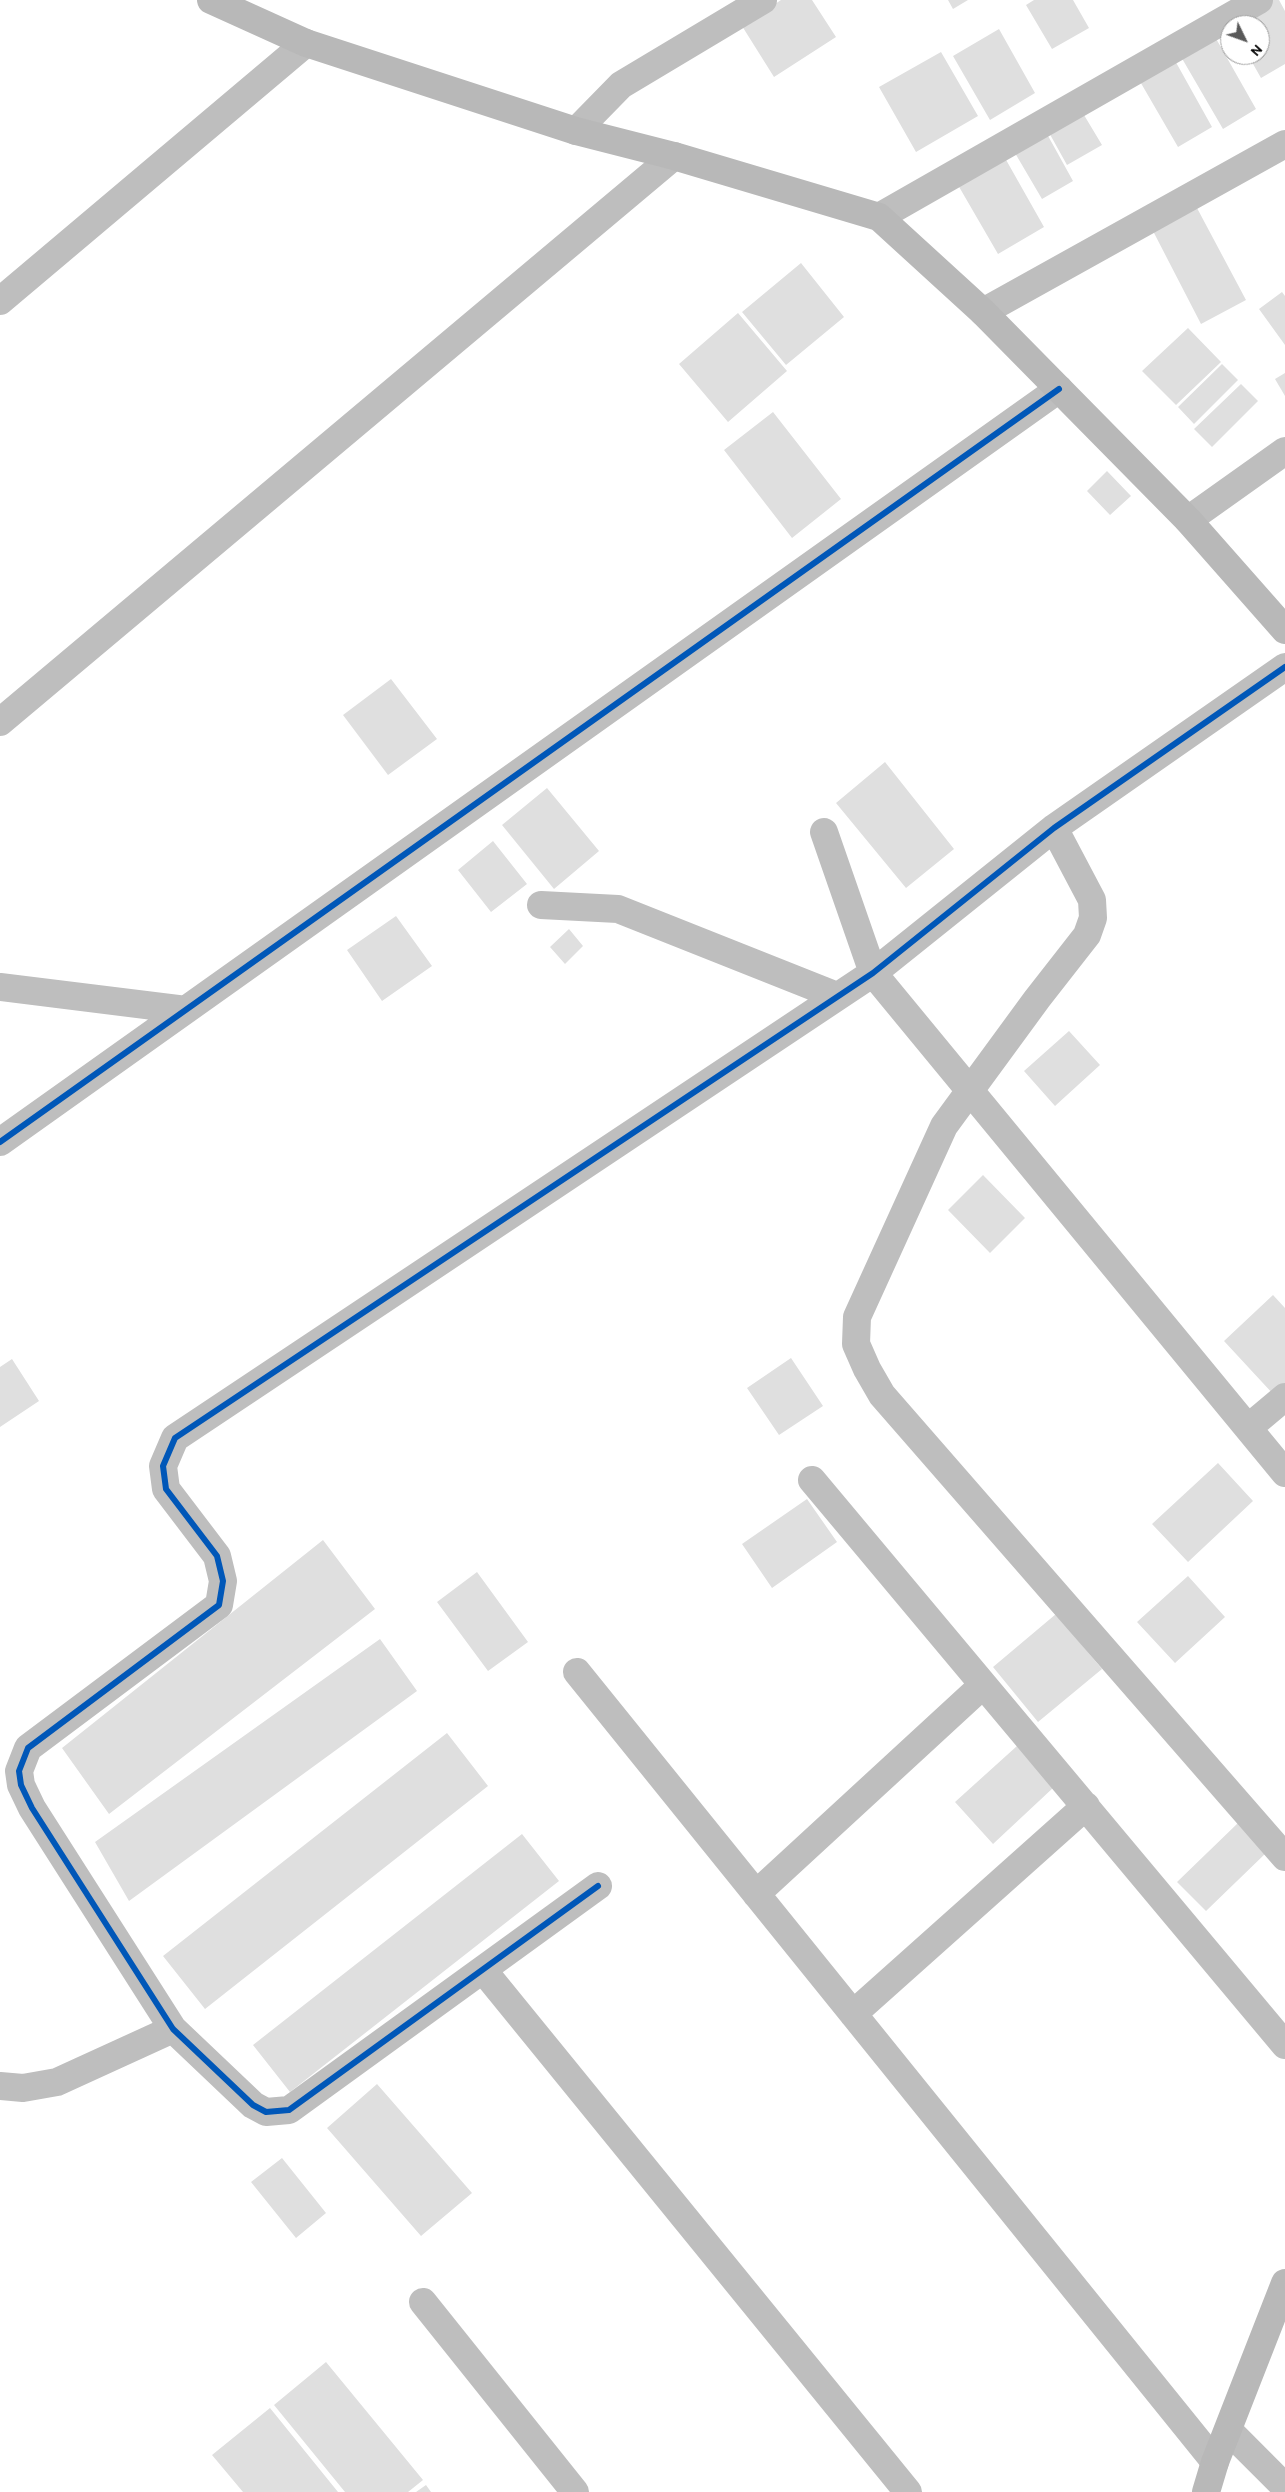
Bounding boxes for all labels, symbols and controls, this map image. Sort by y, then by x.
north arrow [1220,15,1270,65]
text: N [1246,40,1265,59]

